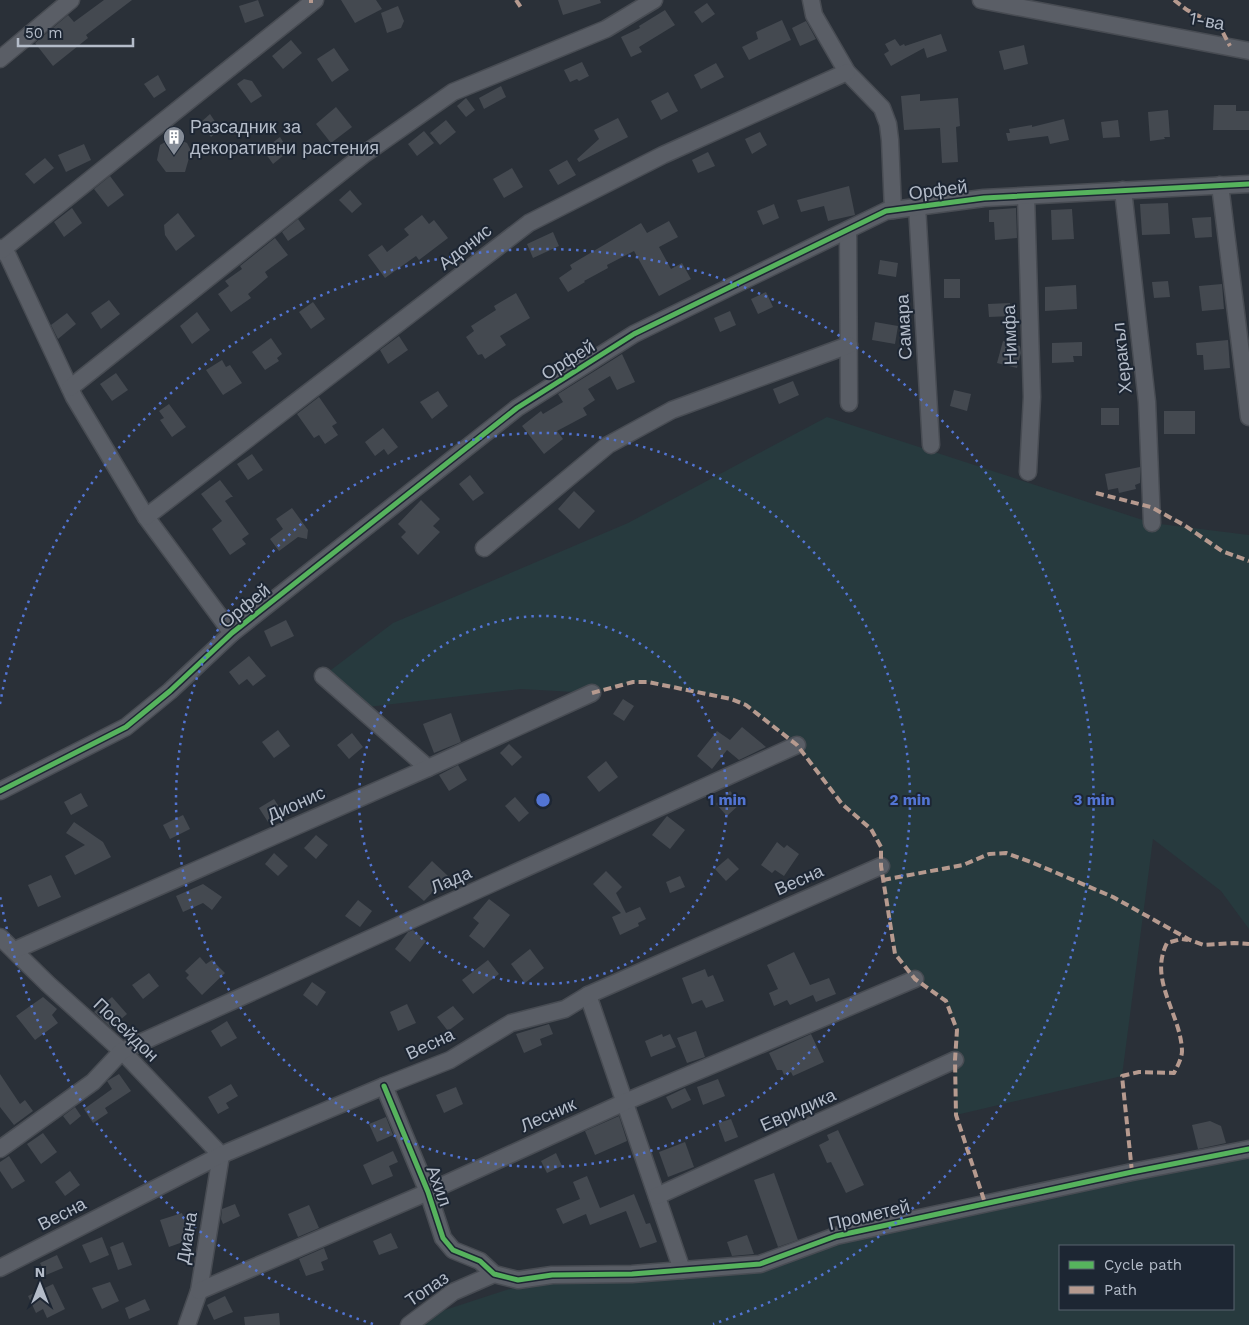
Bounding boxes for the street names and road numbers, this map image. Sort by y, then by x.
street label: 1-ва [1188,7,1227,34]
street label: Орфей [907,175,968,204]
street label: Адонис [434,219,495,274]
street label: Самара [891,293,916,360]
street label: Нимфа [998,304,1021,365]
street label: Херакъл [1107,321,1136,395]
street label: Орфей [537,335,598,384]
street label: Орфей [215,579,274,632]
street label: Дионис [264,781,328,826]
street label: Весна [771,859,827,900]
street label: Лада [427,861,475,898]
street label: Посейдон [89,993,163,1066]
street label: Весна [402,1023,458,1064]
street label: Евридика [757,1083,840,1136]
street label: Лесник [517,1093,579,1136]
street label: Ахил [422,1163,456,1209]
street label: Весна [34,1192,90,1234]
street label: Прометей [826,1195,912,1234]
street label: Диана [172,1210,201,1265]
street label: Топаз [401,1267,452,1311]

